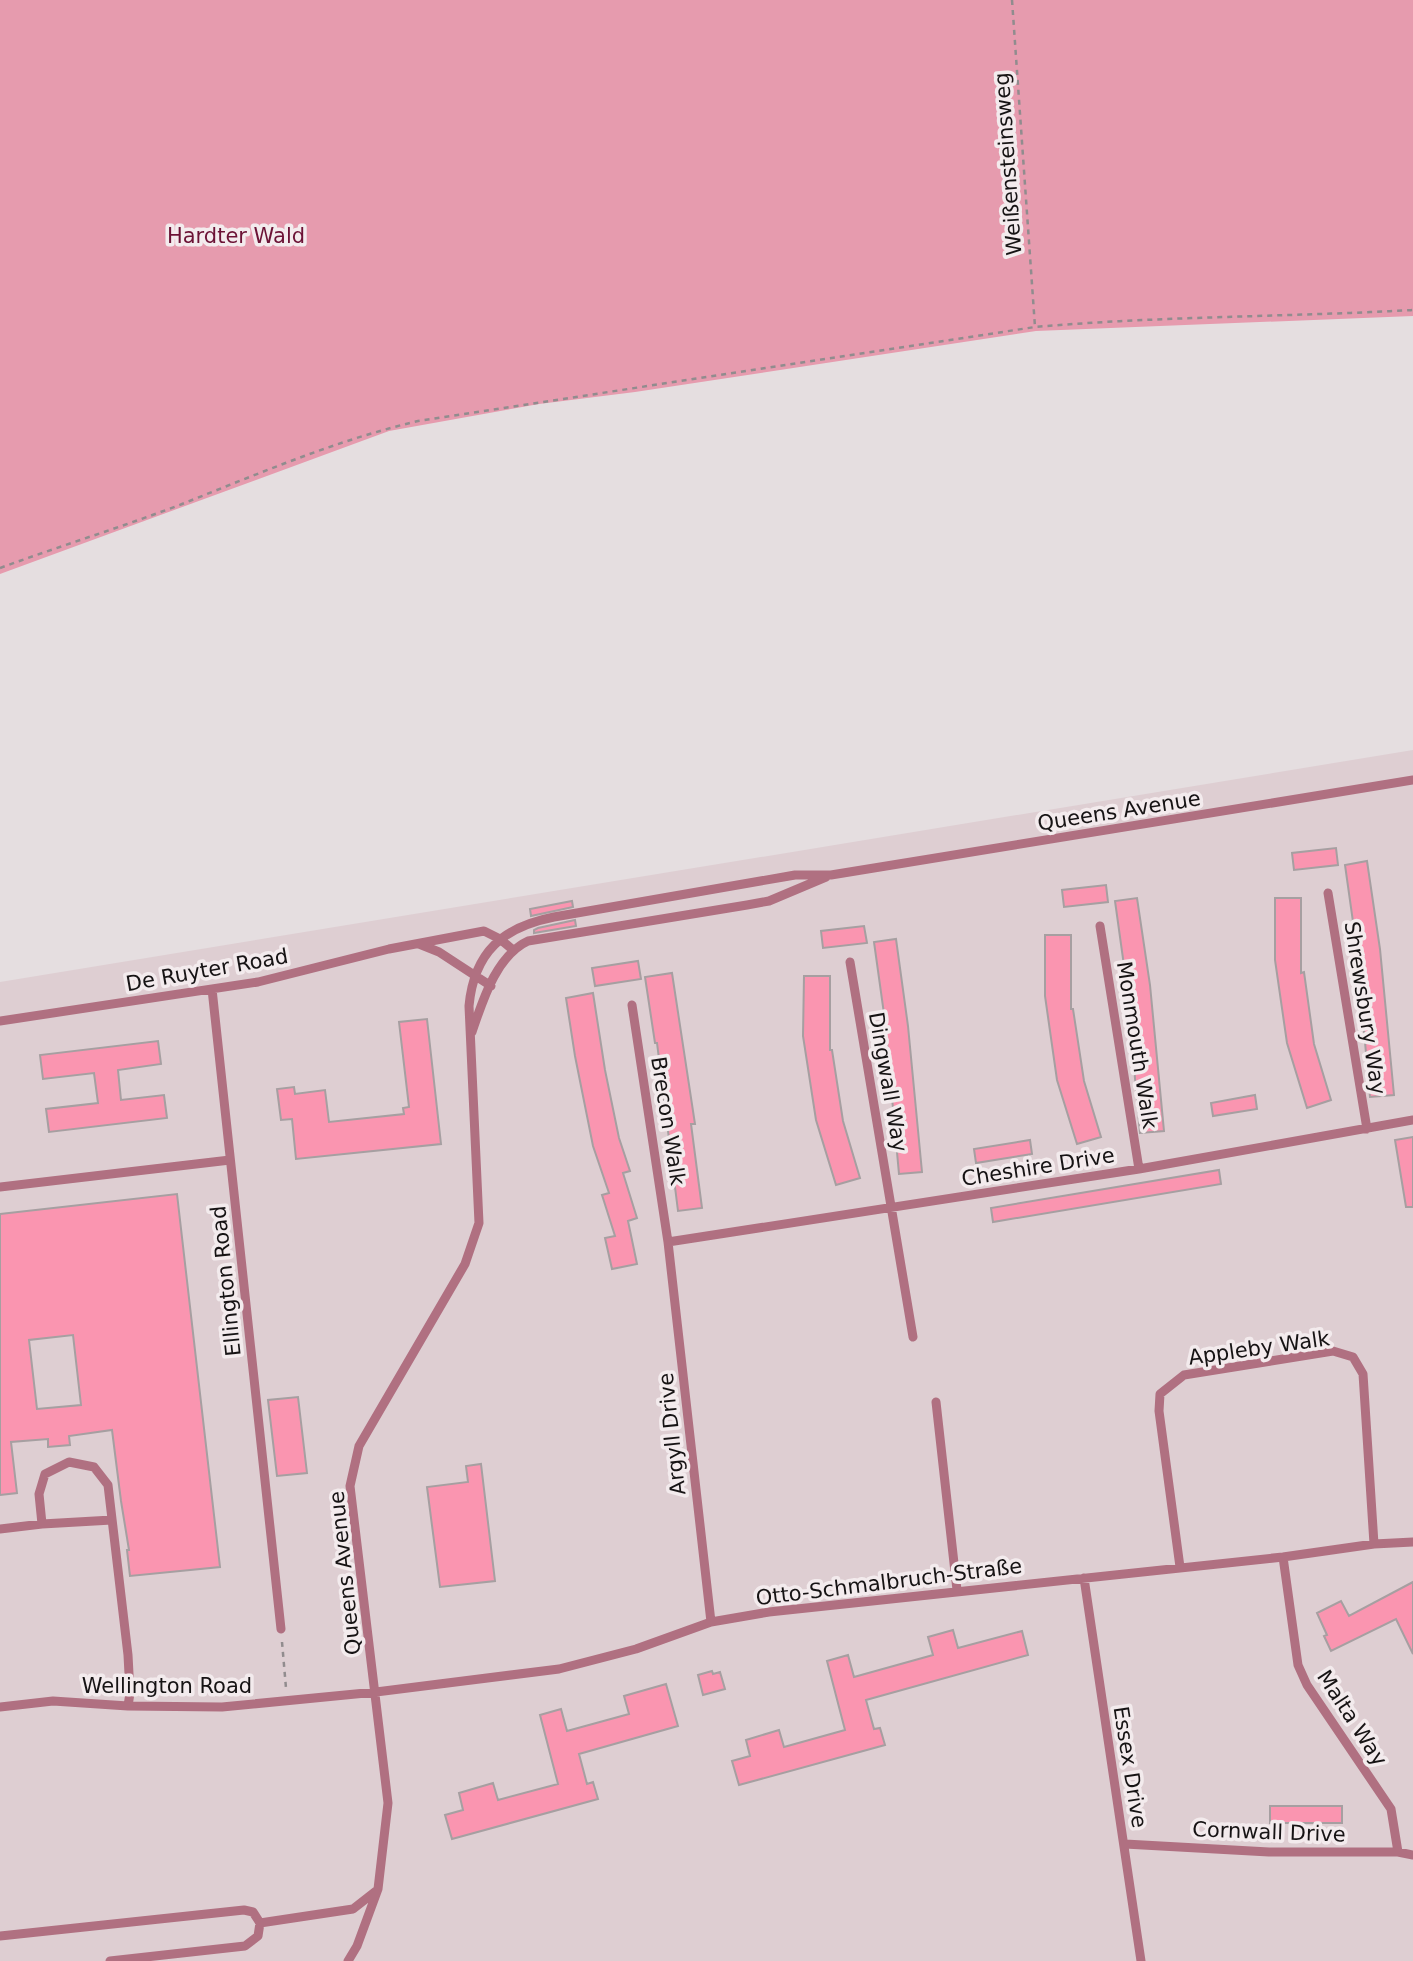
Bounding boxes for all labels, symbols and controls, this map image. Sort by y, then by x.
street label: Weißensteinsweg [990,72,1026,256]
park label: Hardter Wald [167,224,305,248]
street label: Queens Avenue [1036,786,1202,836]
street label: Shrewsbury Way [1339,920,1391,1096]
street label: De Ruyter Road [124,944,290,996]
street label: Monmouth Walk [1112,959,1162,1131]
street label: Dingwall Way [864,1010,912,1154]
street label: Brecon Walk [646,1055,690,1188]
street label: Cheshire Drive [960,1143,1116,1191]
street label: Ellington Road [206,1205,246,1357]
street label: Appleby Walk [1187,1326,1332,1370]
street label: Argyll Drive [654,1372,690,1496]
street label: Queens Avenue [324,1490,366,1656]
street label: Otto-Schmalbruch-Straße [754,1554,1024,1610]
street label: Malta Way [1312,1666,1392,1770]
street label: Wellington Road [82,1674,252,1698]
street label: Essex Drive [1109,1704,1151,1830]
street label: Cornwall Drive [1192,1817,1346,1847]

